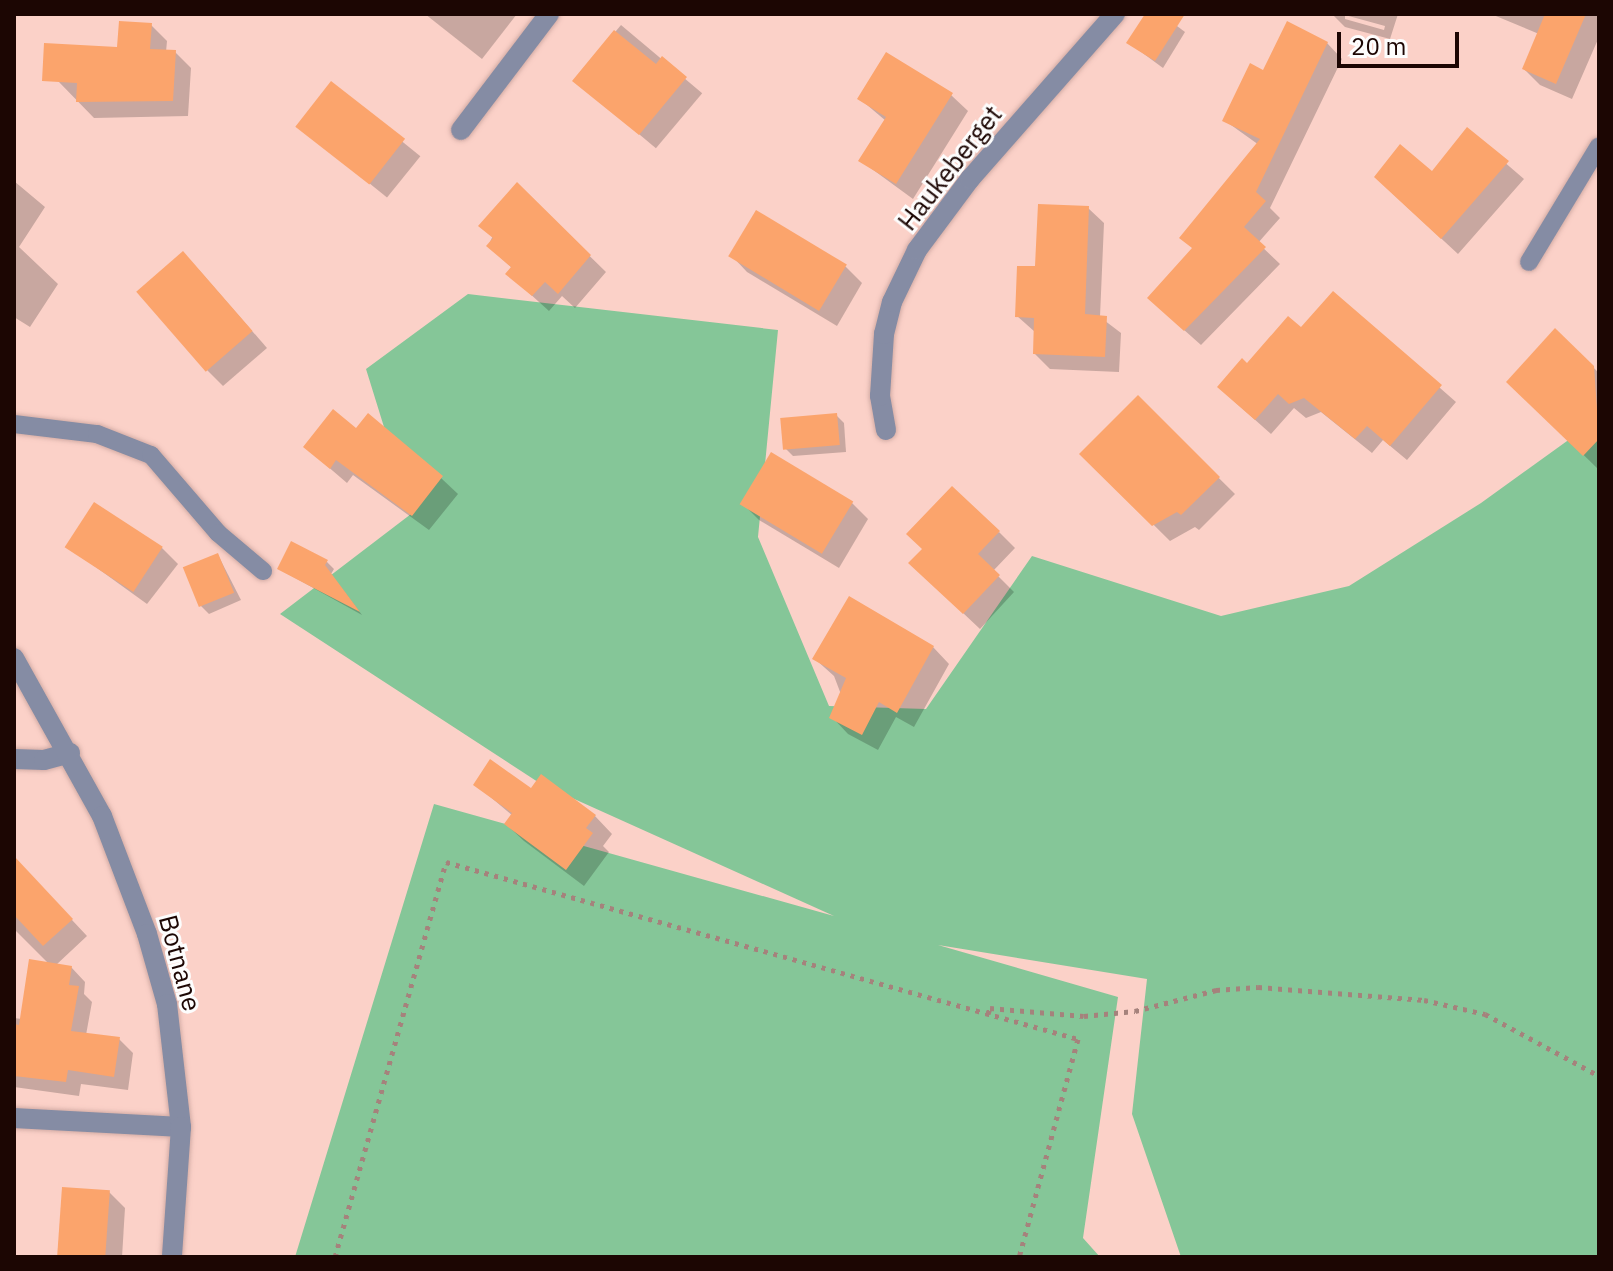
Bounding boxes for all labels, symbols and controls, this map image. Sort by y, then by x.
scale bar [1341,16,1463,66]
text: 20 m [1351,30,1406,62]
street label: Haukeberget [892,99,1008,237]
street label: Botnane [152,911,208,1015]

